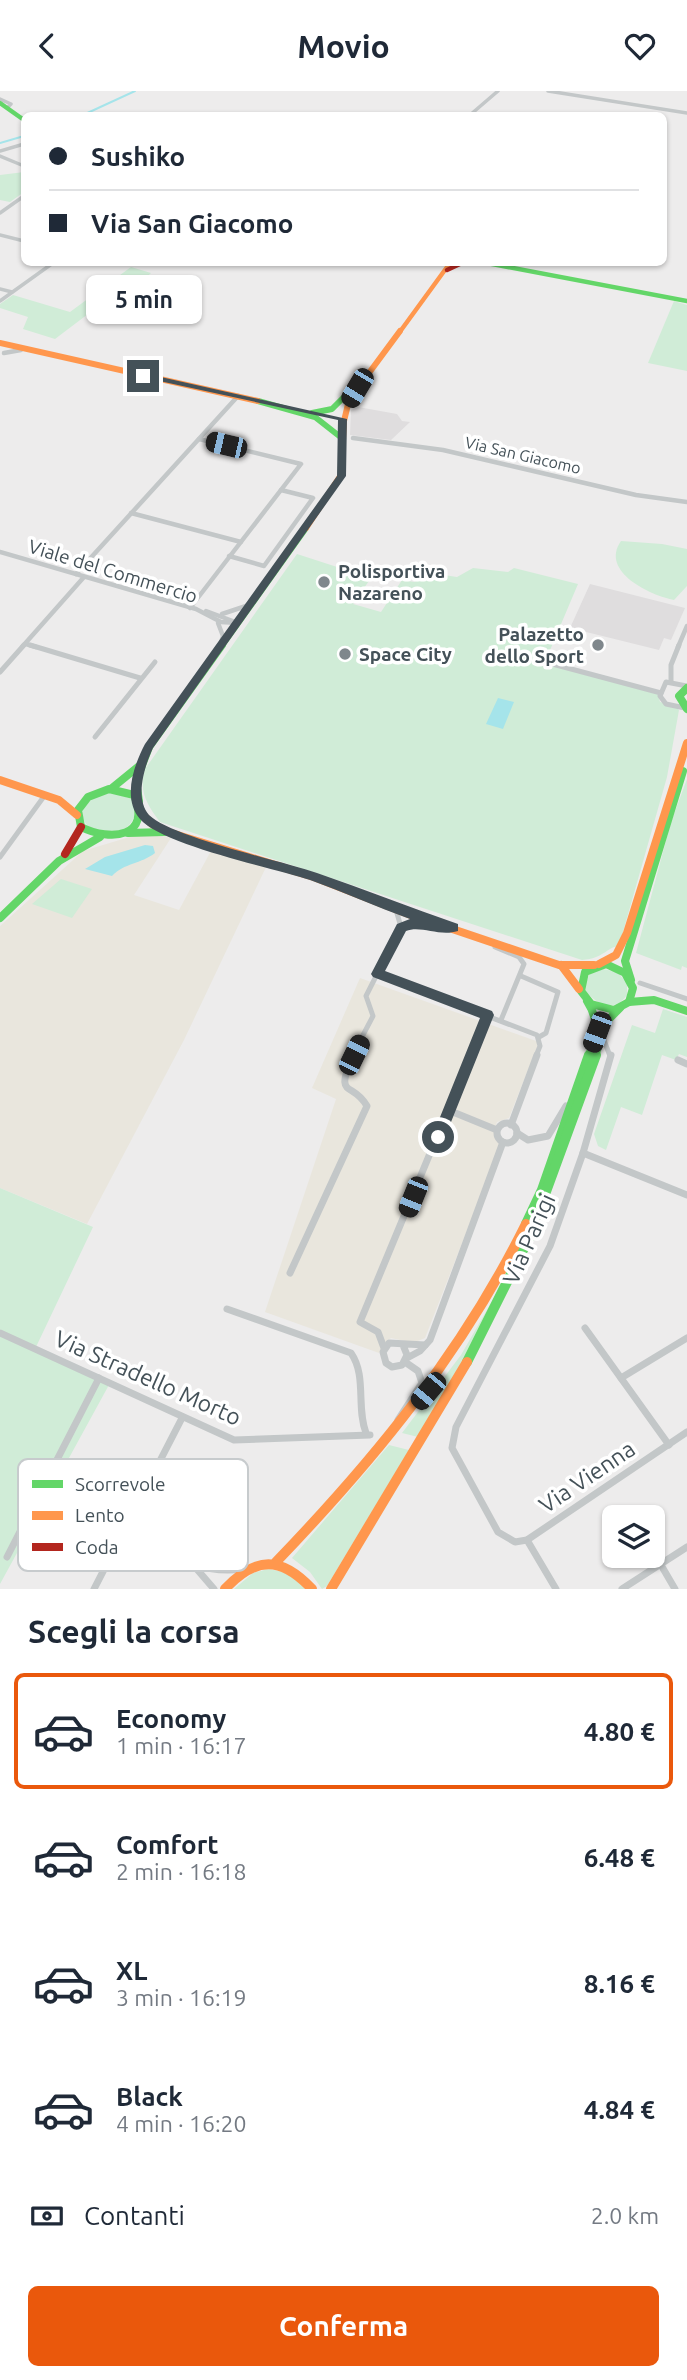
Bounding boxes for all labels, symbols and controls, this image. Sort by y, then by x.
icon: back [28,27,66,65]
icon: heart [621,27,659,65]
text: Movio [297,28,390,64]
text: Sushiko [91,142,185,171]
text: Via San Giacomo [91,209,293,238]
callout: 5 min [85,275,201,323]
text: 5 min [115,287,173,312]
route end [127,360,159,392]
car [338,365,377,411]
car [204,430,249,460]
street label: Via San Giacomo [463,433,583,477]
street label: Viale del Commercio [26,535,200,607]
place label: Polisportiva Nazareno [338,560,445,604]
marker: Polisportiva Nazareno [316,574,332,590]
place label: Palazetto dello Sport [485,623,584,667]
marker: Palazetto dello Sport [590,637,606,653]
place label: Space City [359,643,452,665]
marker: Space City [337,646,353,662]
car [580,1009,615,1055]
car [336,1032,373,1078]
route start [422,1121,454,1153]
car [396,1174,431,1220]
street label: Via Parigi [497,1190,560,1288]
street label: Via Stradello Morto [51,1325,245,1430]
car [407,1368,450,1414]
street label: Via Vienna [534,1436,639,1518]
legend [18,1459,248,1571]
text: Scorrevole [75,1473,166,1495]
text: Lento [75,1504,125,1526]
map controls [602,1505,665,1568]
button: layers [602,1505,665,1568]
text: Coda [75,1536,119,1558]
text: Scegli la corsa [28,1613,240,1649]
icon: car [32,1700,95,1763]
text: Economy [116,1704,226,1733]
text: 4.80 € [584,1717,655,1746]
text: 1 min · 16:17 [116,1733,247,1758]
icon: car [32,1826,95,1889]
text: Comfort [116,1830,219,1859]
text: 6.48 € [584,1843,655,1872]
text: 2 min · 16:18 [116,1859,247,1884]
icon: car [32,1952,95,2015]
text: XL [116,1956,147,1985]
text: 8.16 € [584,1969,655,1998]
text: 3 min · 16:19 [116,1985,247,2010]
icon: car [32,2078,95,2141]
text: Black [116,2082,183,2111]
text: 4.84 € [584,2095,655,2124]
text: 4 min · 16:20 [116,2111,247,2136]
icon: cash [28,2197,66,2235]
text: Contanti [84,2201,185,2230]
text: 2.0 km [591,2203,659,2228]
button: Conferma [28,2286,659,2366]

